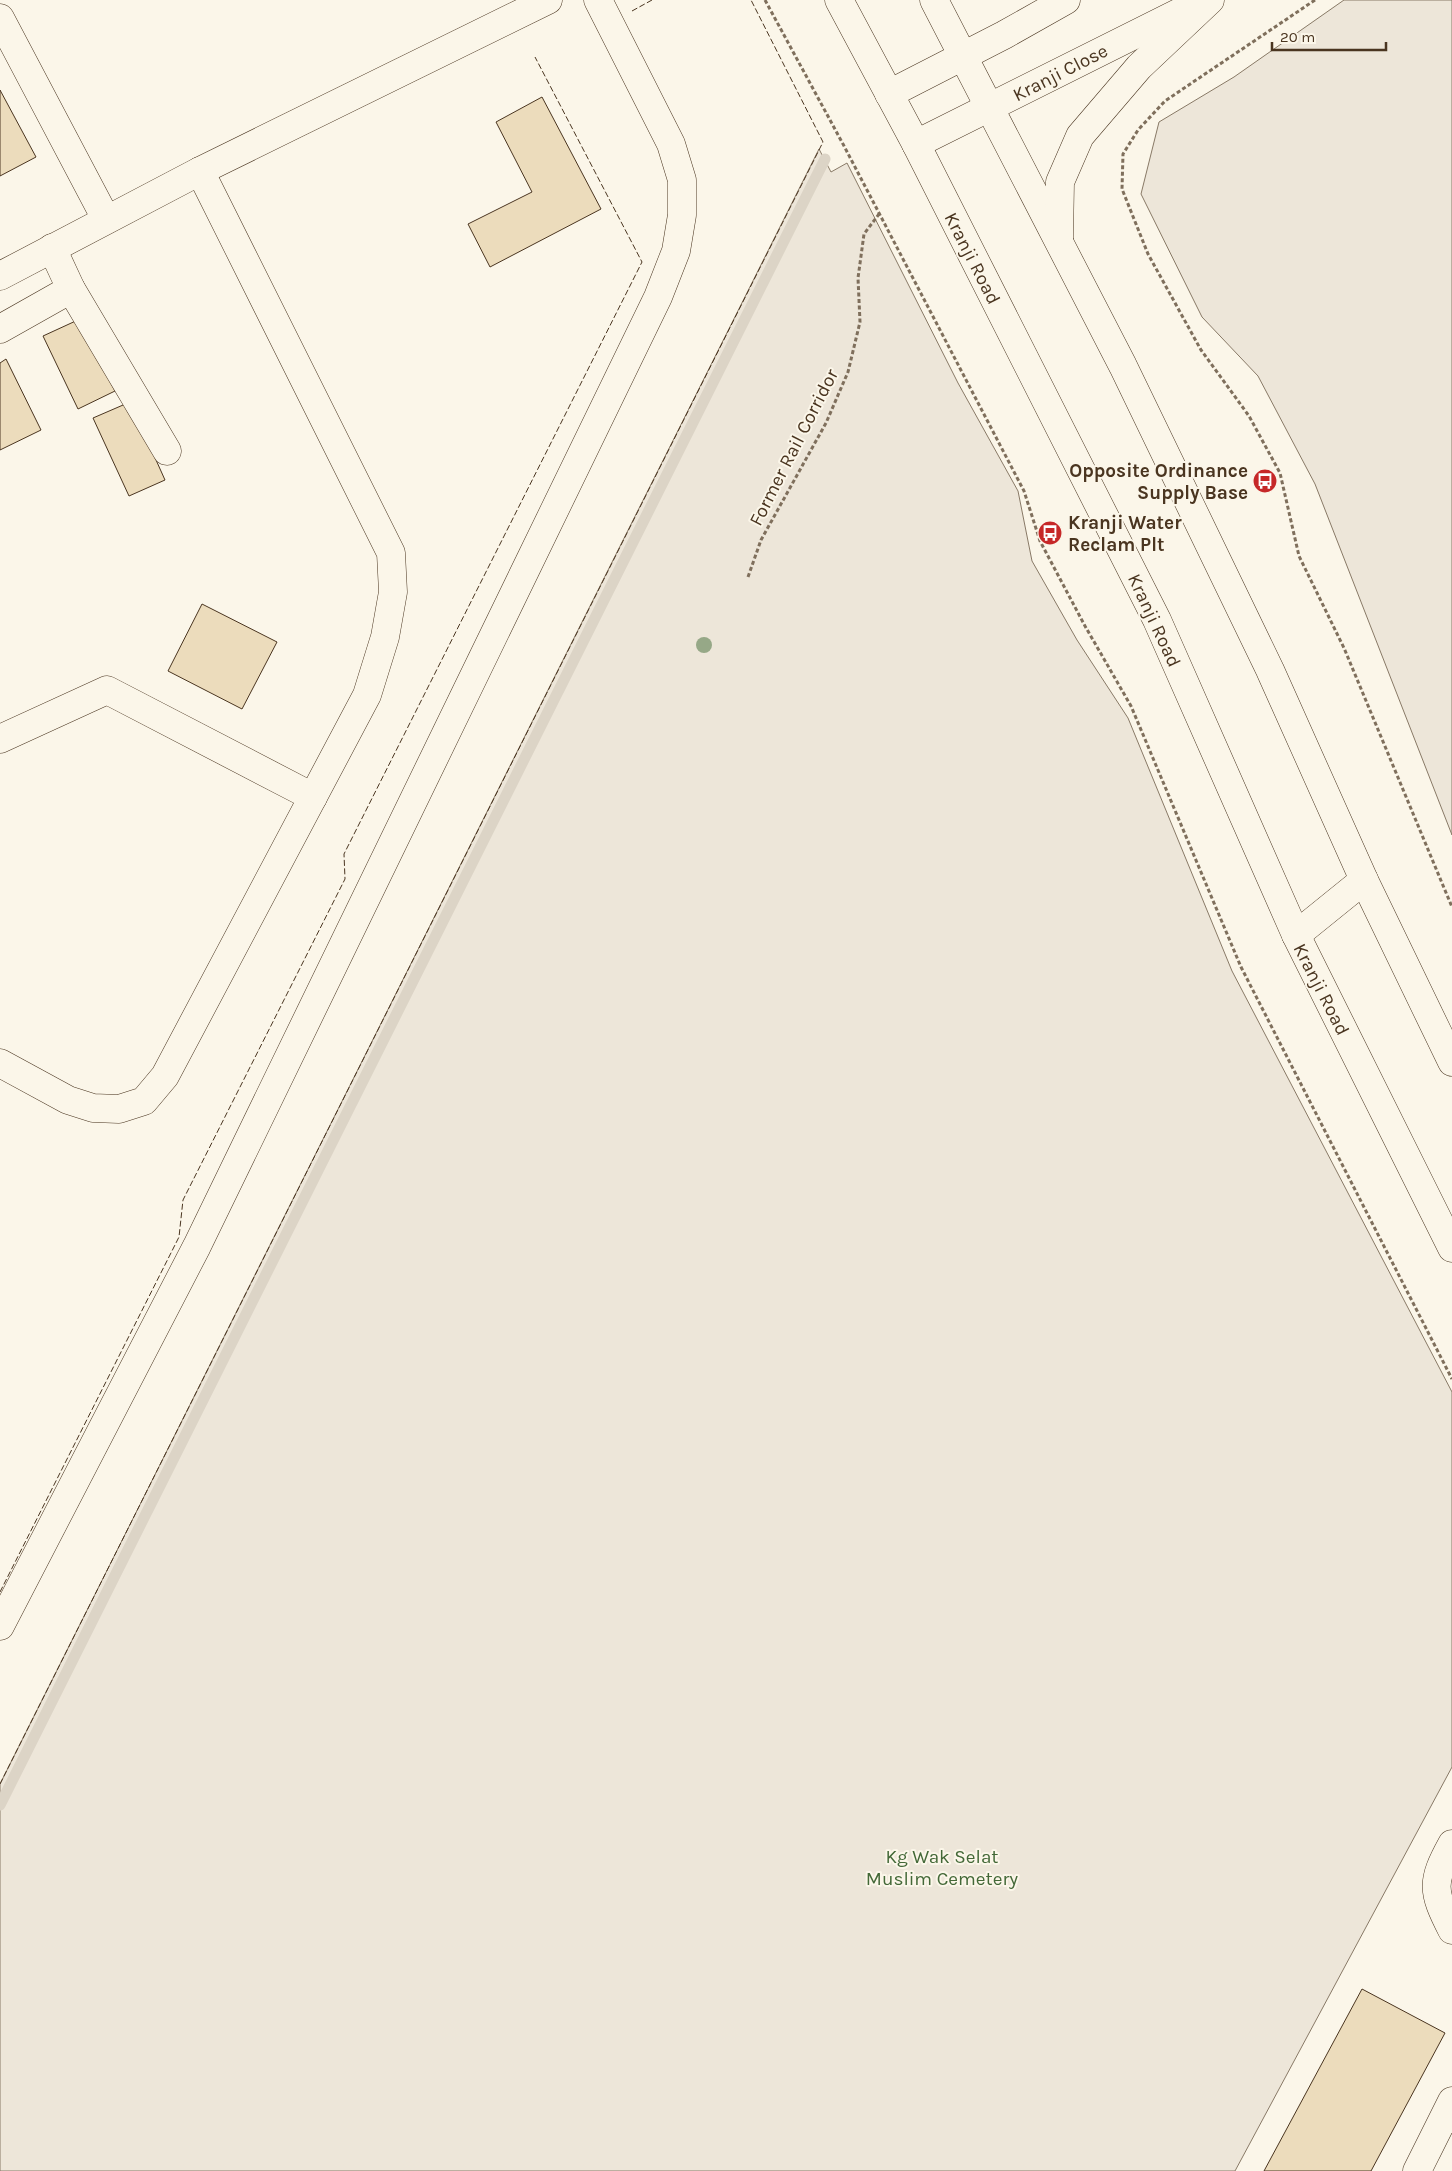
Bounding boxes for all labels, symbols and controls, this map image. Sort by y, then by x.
scale bar [1272,20,1386,52]
text: 20 m [1280,28,1315,46]
street label: Kranji Close [1009,40,1112,106]
street label: Kranji Road [940,209,1005,308]
street label: Former Rail Corridor [745,365,843,530]
place label: Opposite Ordinance Supply Base [1069,460,1248,504]
bus stop icon: Opposite Ordinance Supply Base [1252,468,1278,494]
place label: Kranji Water Reclam Plt [1068,512,1182,556]
bus stop icon: Kranji Water Reclam Plt [1037,520,1063,546]
street label: Kranji Road [1123,570,1185,670]
street label: Kranji Road [1289,940,1354,1039]
park label: Kg Wak Selat Muslim Cemetery [866,1846,1018,1890]

